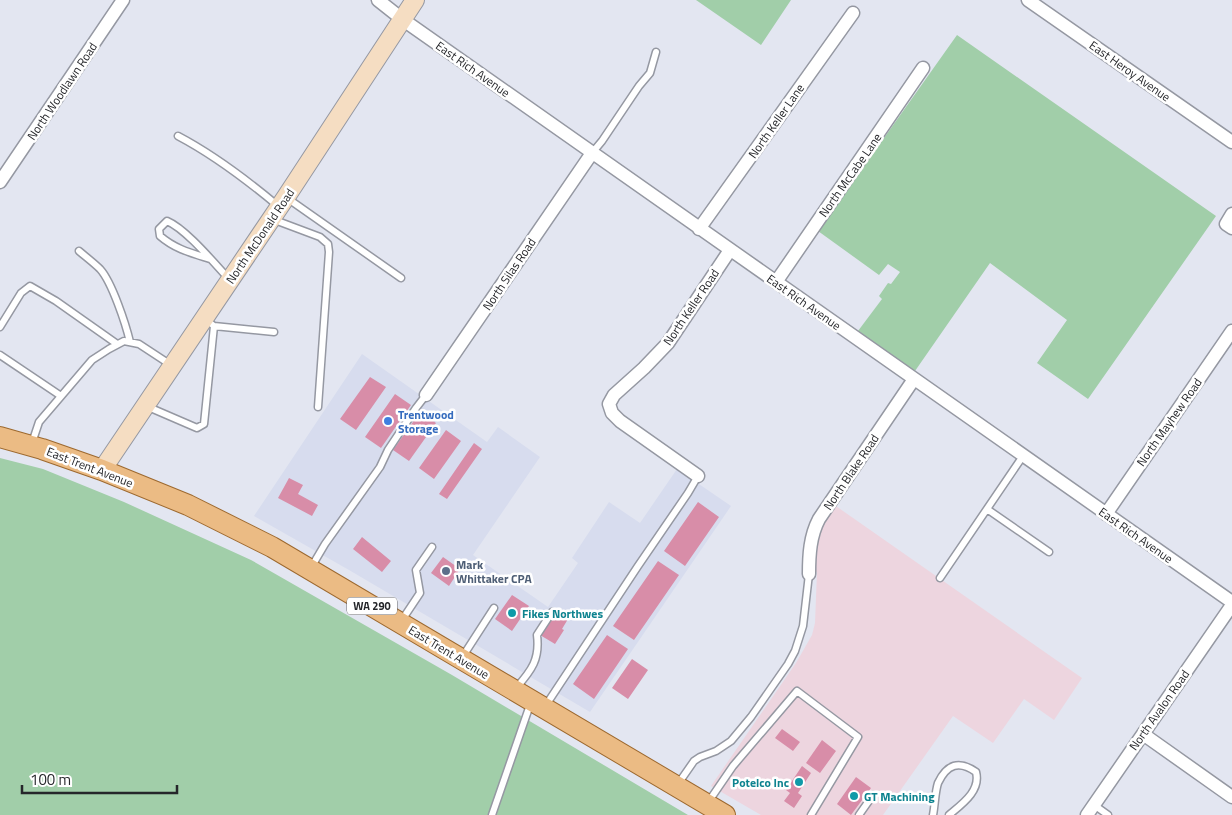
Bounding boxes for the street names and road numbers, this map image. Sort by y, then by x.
street label: East Rich Avenue [432,36,514,102]
street label: East Heroy Avenue [1085,36,1175,106]
street label: North Woodlawn Road [22,38,102,144]
street label: North Keller Lane [743,80,809,162]
street label: North McCabe Lane [814,129,886,221]
street label: North McDonald Road [221,185,299,287]
street label: North Silas Road [478,234,540,314]
street label: North Keller Road [658,265,724,349]
street label: East Rich Avenue [763,269,845,335]
street label: North Mayhew Road [1131,374,1207,470]
street label: North Blake Road [818,430,884,514]
street label: East Trent Avenue [44,442,136,492]
street label: East Rich Avenue [1095,502,1177,568]
road number: WA 290 [347,598,397,614]
street label: East Trent Avenue [405,620,493,684]
street label: North Avalon Road [1124,666,1194,754]

